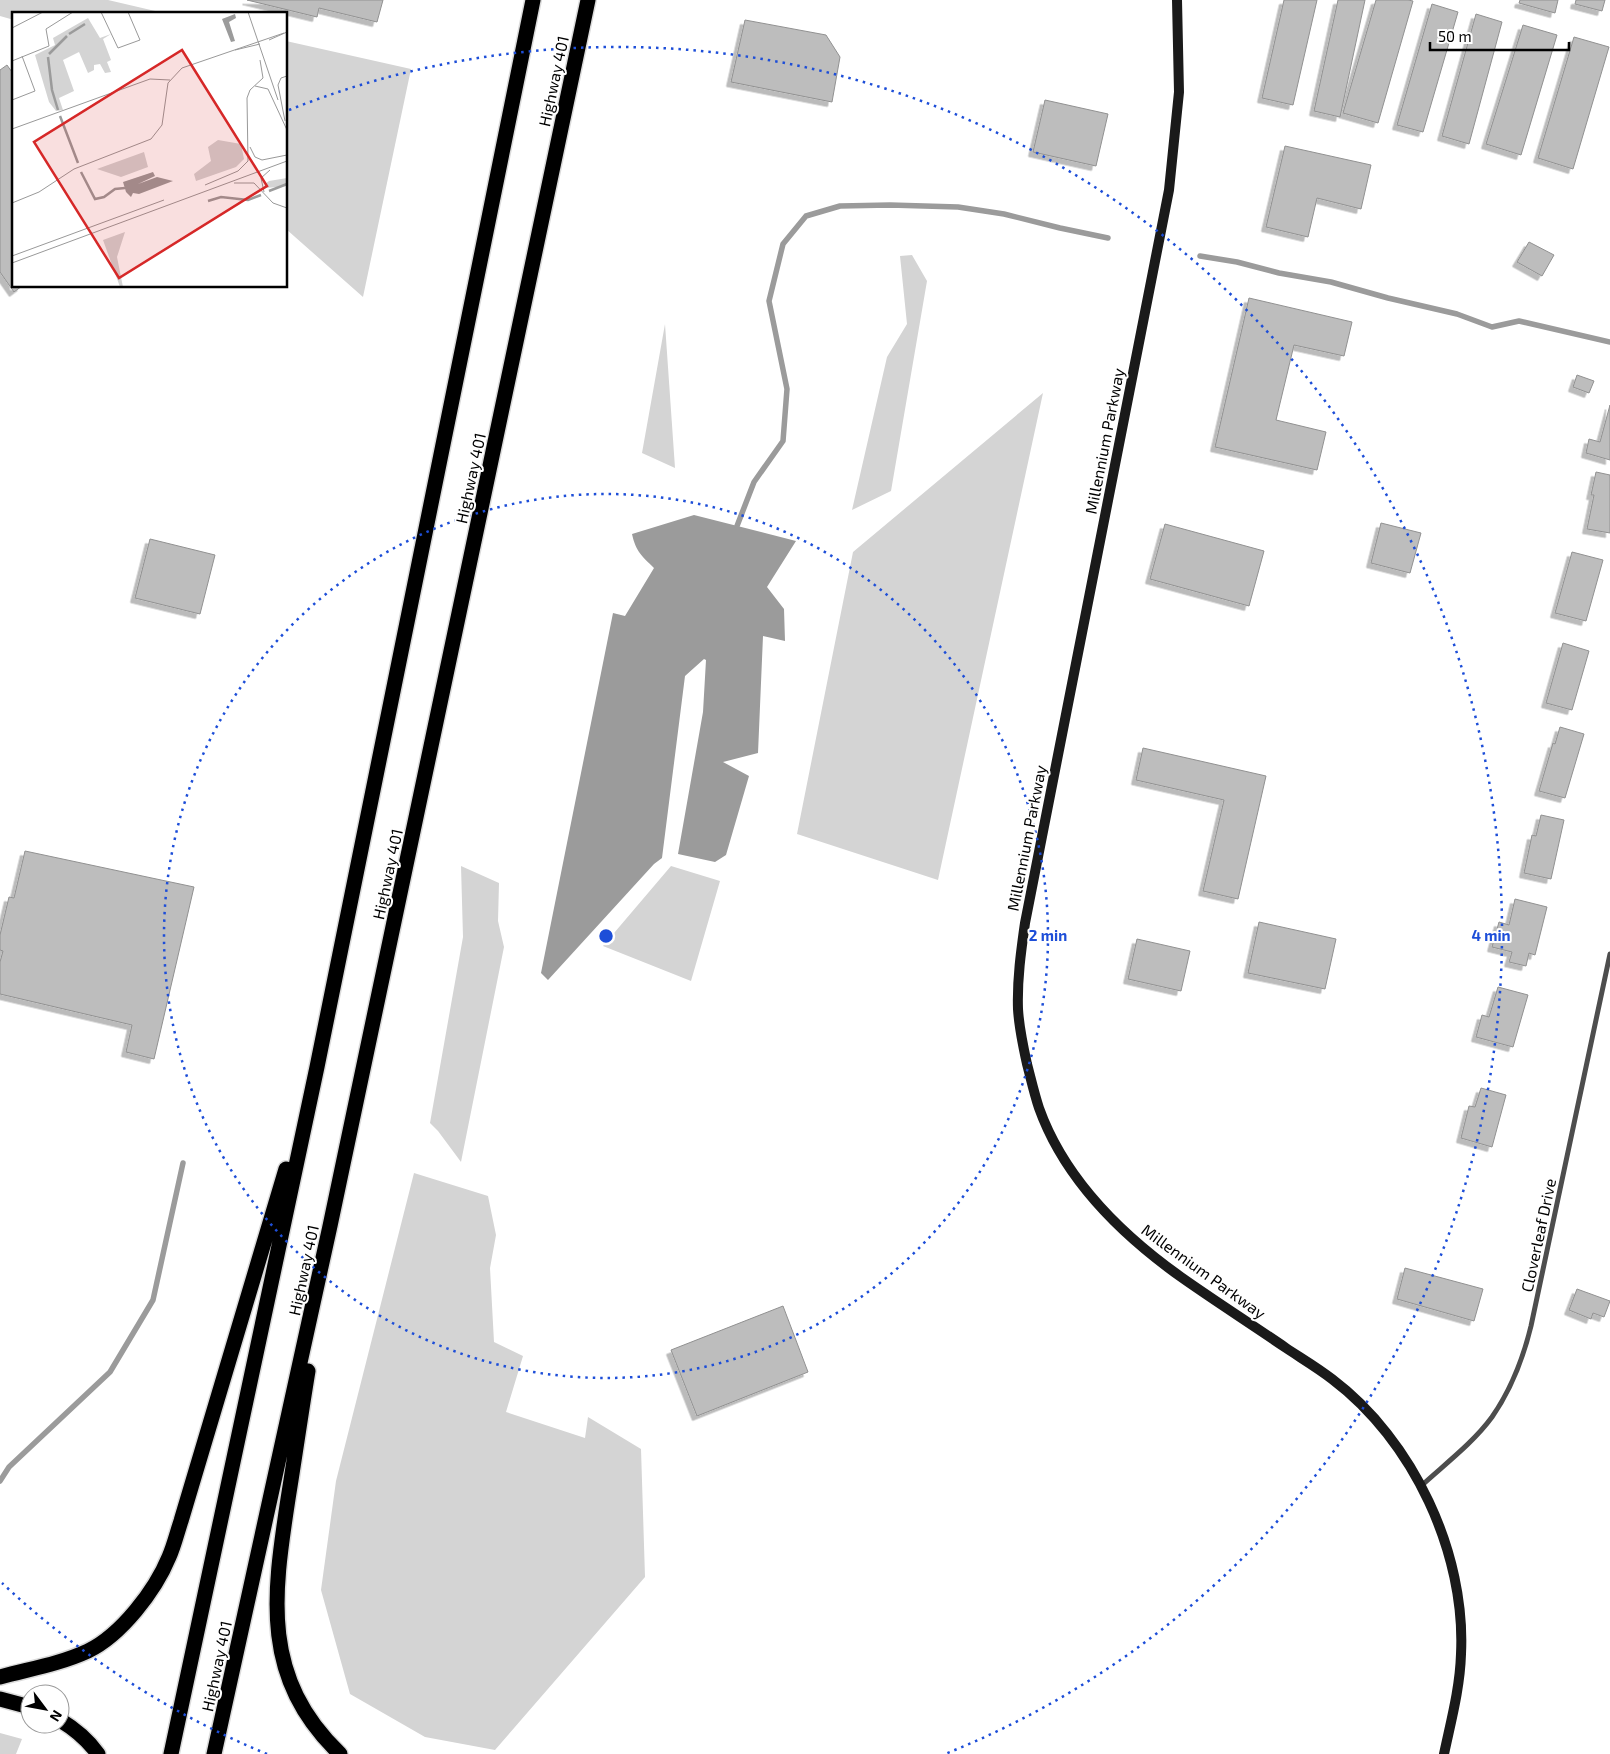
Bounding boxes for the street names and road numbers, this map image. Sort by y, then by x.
street label: Highway 401 [534,34,572,128]
street label: Millennium Parkway [1081,366,1128,516]
street label: Highway 401 [451,431,489,525]
street label: Millennium Parkway [1003,763,1050,913]
street label: Highway 401 [368,827,406,921]
street label: Cloverleaf Drive [1517,1176,1559,1294]
street label: Millennium Parkway [1138,1220,1270,1323]
street label: Highway 401 [284,1223,322,1317]
street label: Highway 401 [197,1619,235,1713]

